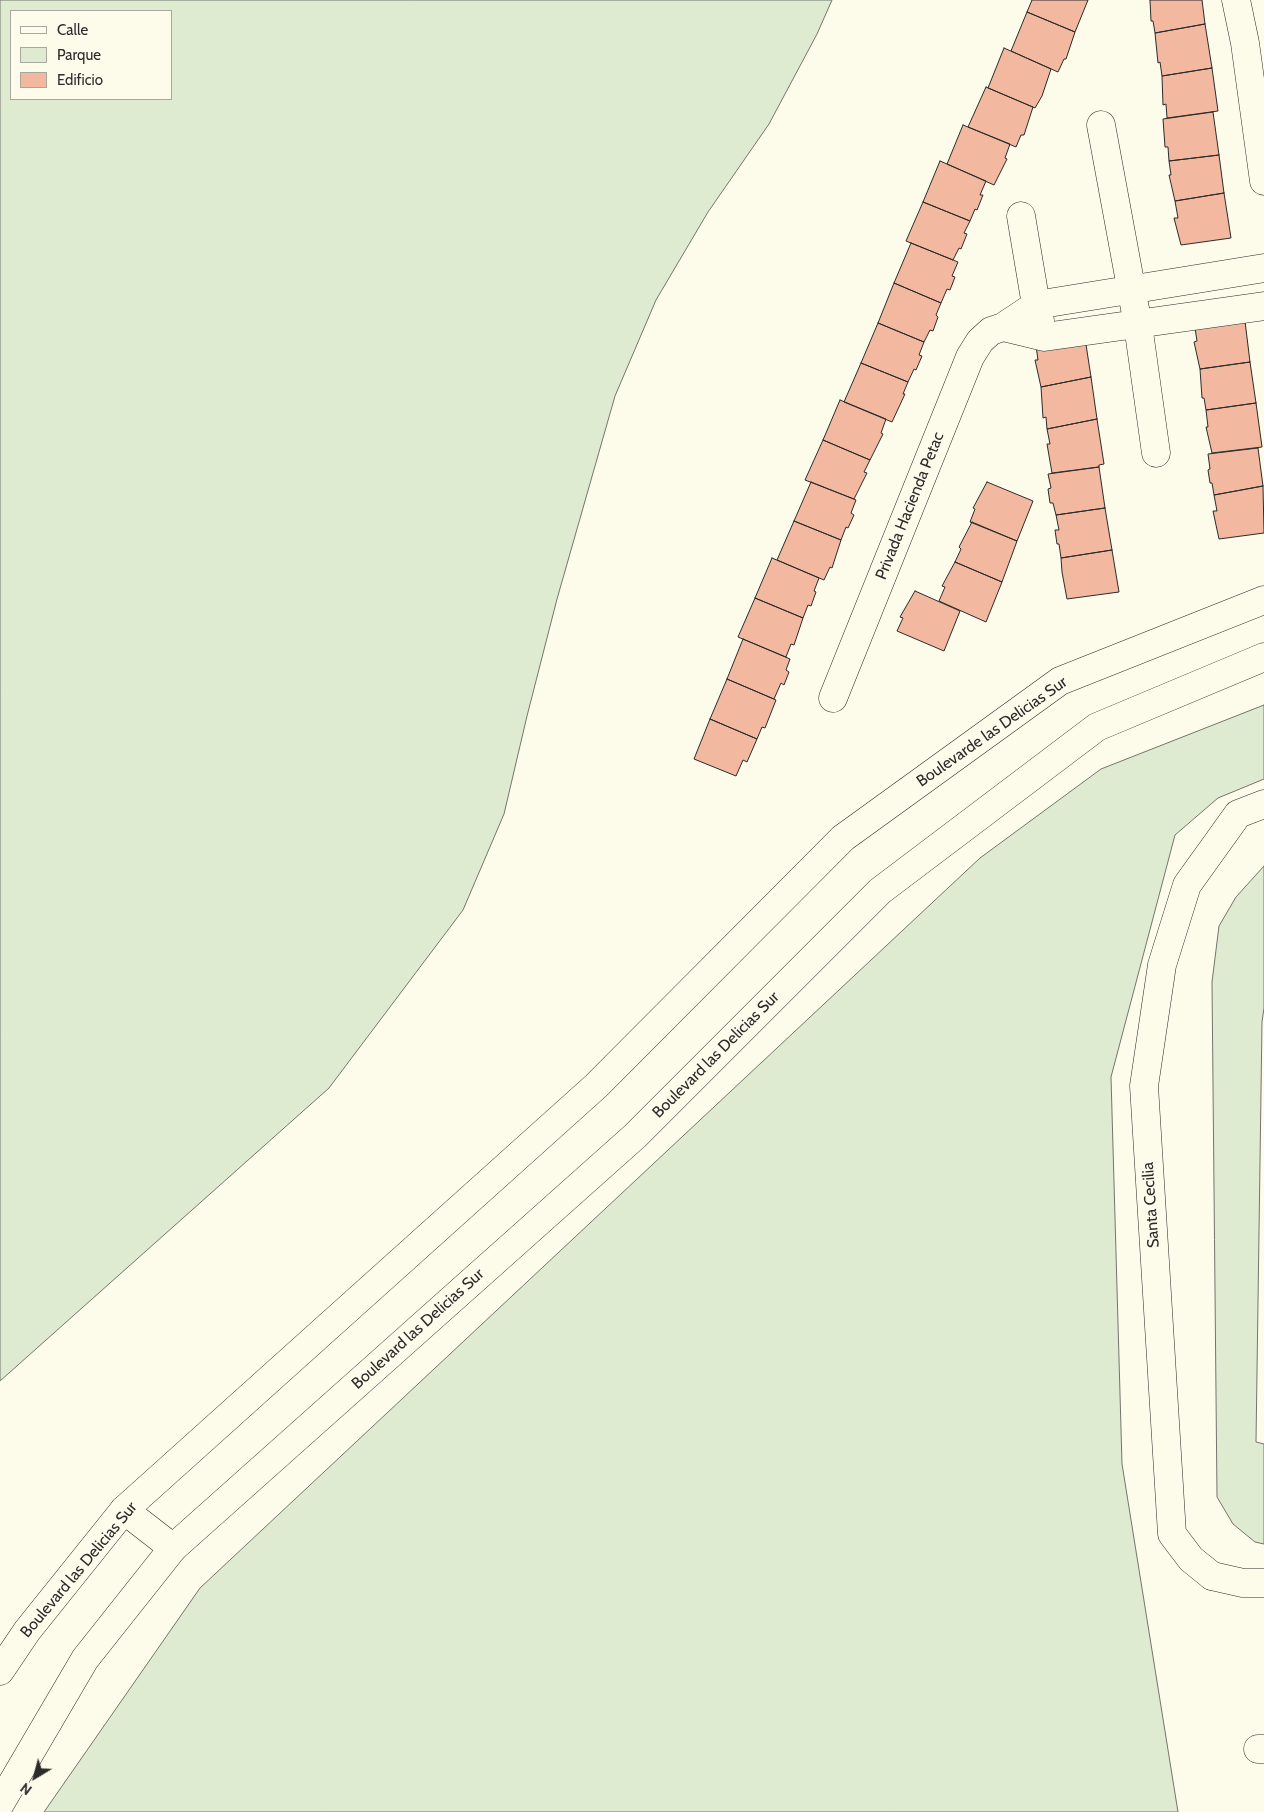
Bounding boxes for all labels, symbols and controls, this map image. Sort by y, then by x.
legend [10,10,172,100]
text: Calle [57,21,88,39]
text: Parque [57,46,101,64]
text: Edificio [57,71,103,89]
street label: Privada Hacienda Petac [872,429,948,583]
street label: Boulevarde las Delicias Sur [913,673,1071,791]
street label: Boulevard las Delicias Sur [649,988,783,1122]
street label: Santa Cecilia [1138,1162,1164,1248]
street label: Boulevard las Delicias Sur [348,1265,488,1393]
street label: Boulevard las Delicias Sur [17,1498,141,1642]
north arrow [10,1752,60,1802]
text: N [17,1779,35,1799]

